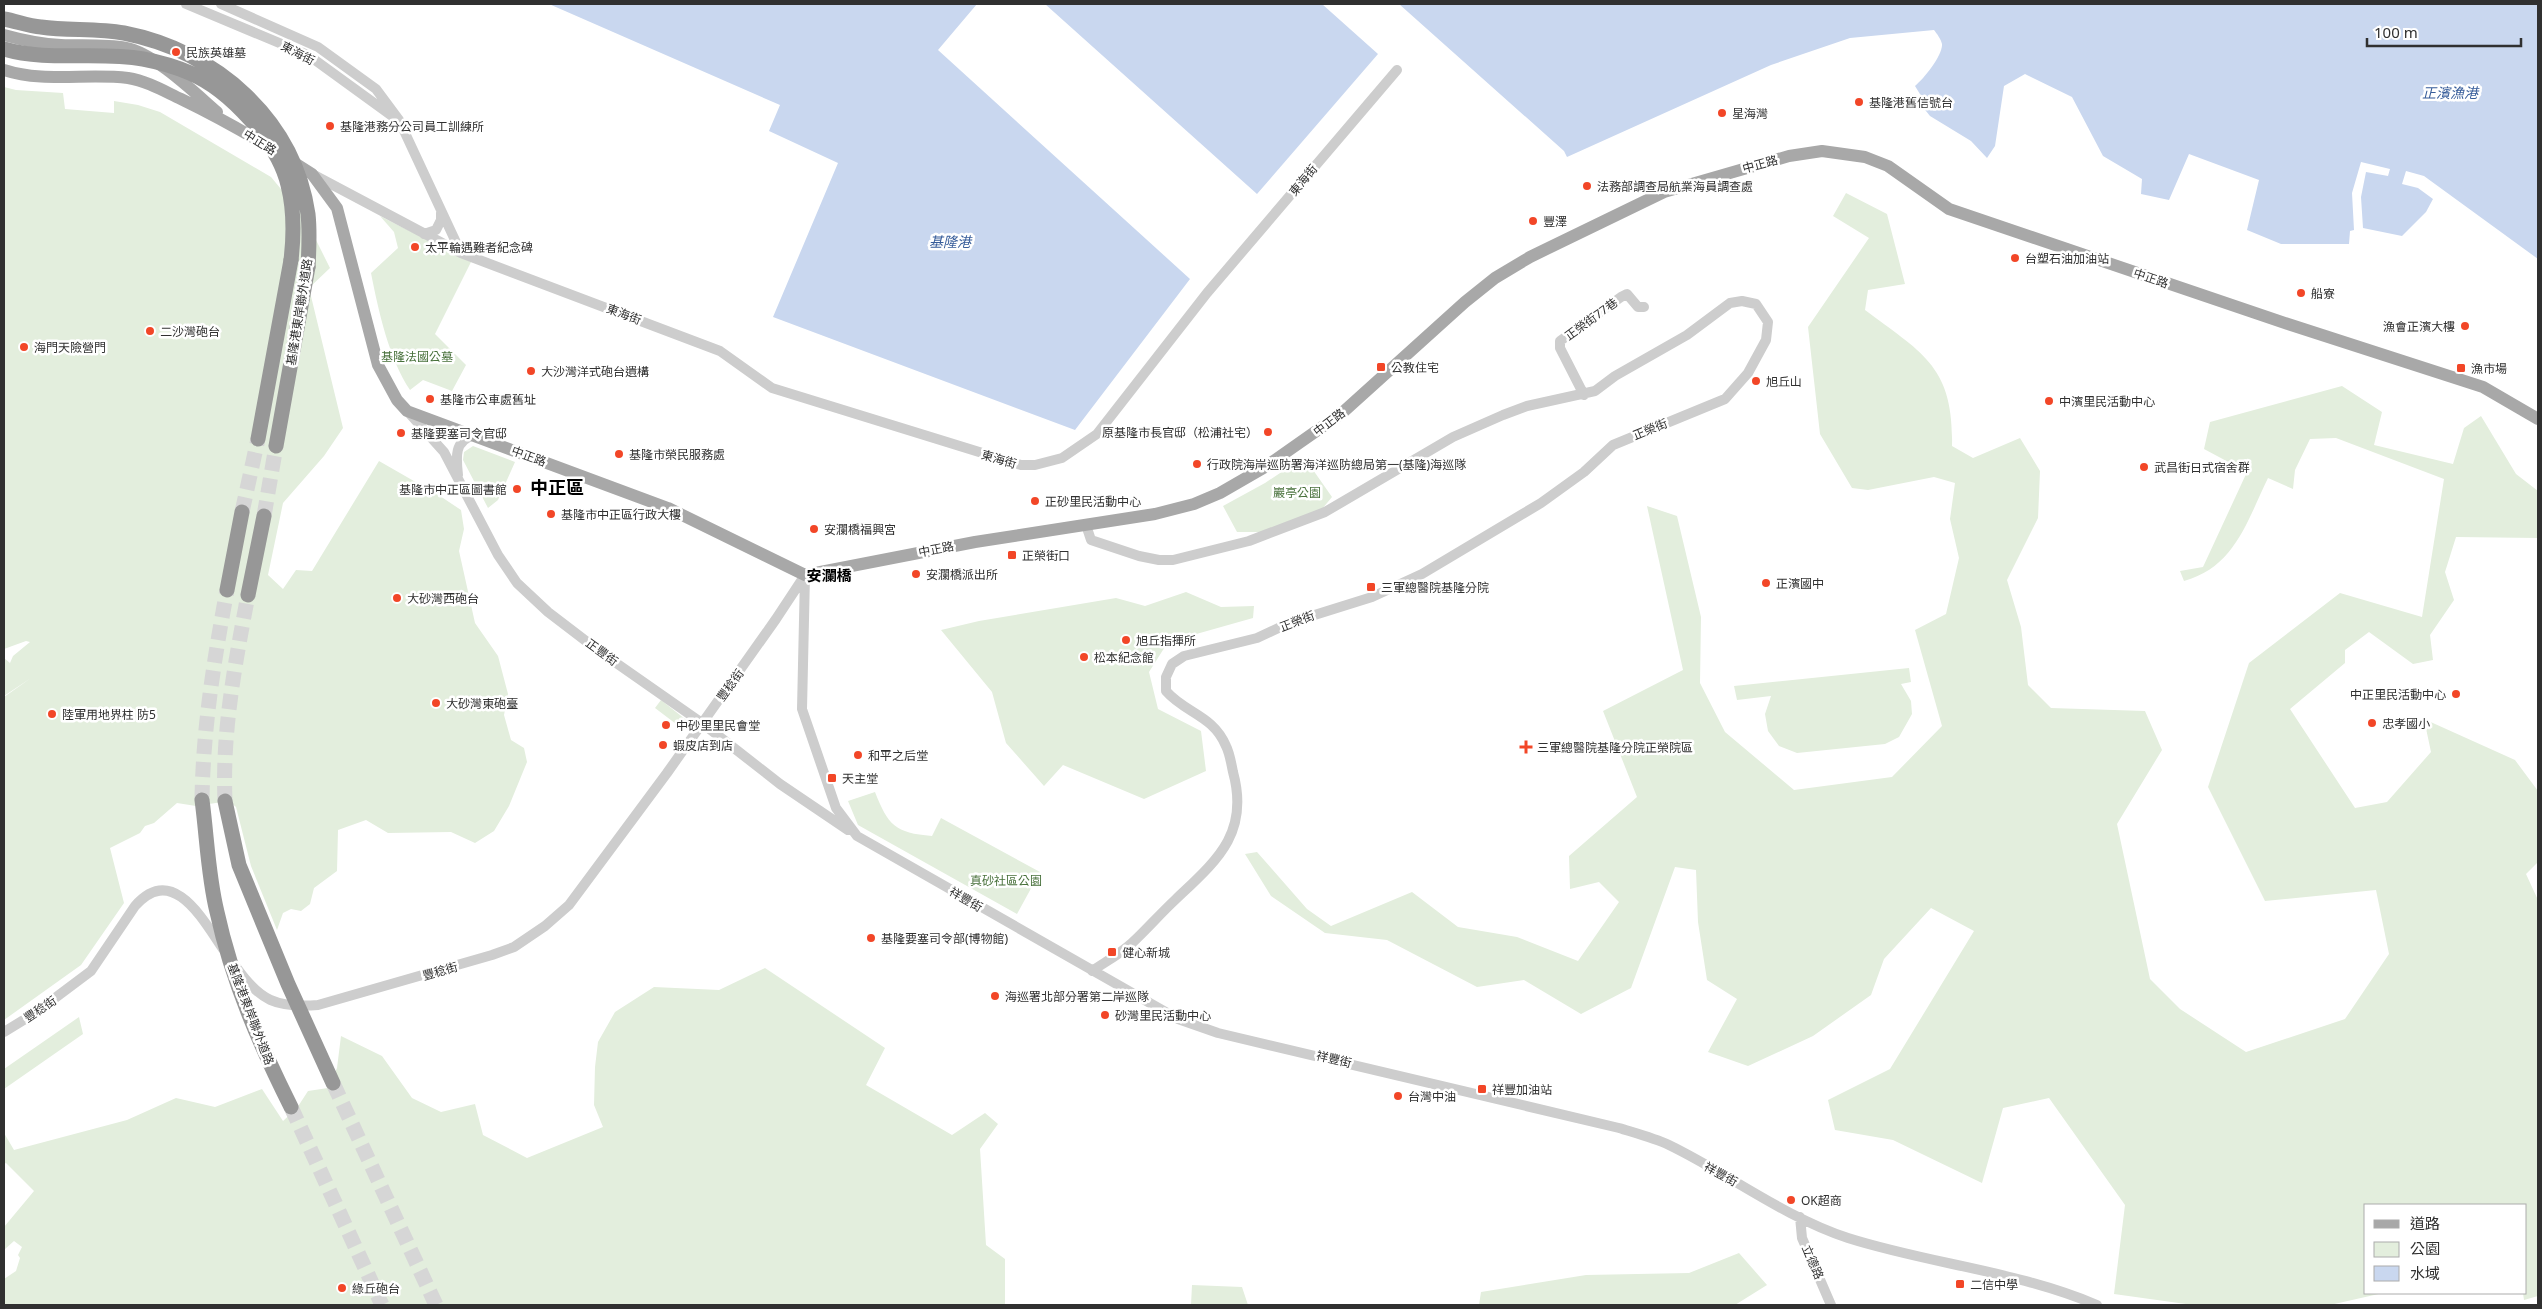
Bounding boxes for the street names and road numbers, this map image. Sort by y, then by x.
street label: 東海街 [278,37,318,69]
street label: 中正路 [240,125,280,159]
street label: 中正路 [1740,151,1780,177]
street label: 東海街 [1285,161,1321,199]
street label: 基隆港東岸聯外道路 [282,257,316,367]
street label: 中正路 [2131,264,2171,292]
street label: 正榮街77巷 [1561,294,1621,344]
street label: 東海街 [604,300,644,328]
street label: 中正路 [1310,404,1348,440]
street label: 正榮街 [1630,414,1670,444]
street label: 中正路 [509,442,549,470]
street label: 東海街 [979,446,1019,472]
street label: 中正路 [917,537,955,561]
street label: 正榮街 [1277,607,1317,635]
street label: 正豐街 [582,635,622,669]
street label: 豐稔街 [713,665,747,705]
street label: 祥豐街 [946,883,986,915]
street label: 豐稔街 [420,958,460,984]
street label: 基隆港東岸聯外道路 [224,961,278,1067]
street label: 豐稔街 [20,992,60,1026]
street label: 祥豐街 [1315,1047,1353,1071]
street label: 祥豐街 [1701,1158,1741,1190]
street label: 立德路 [1798,1242,1828,1282]

